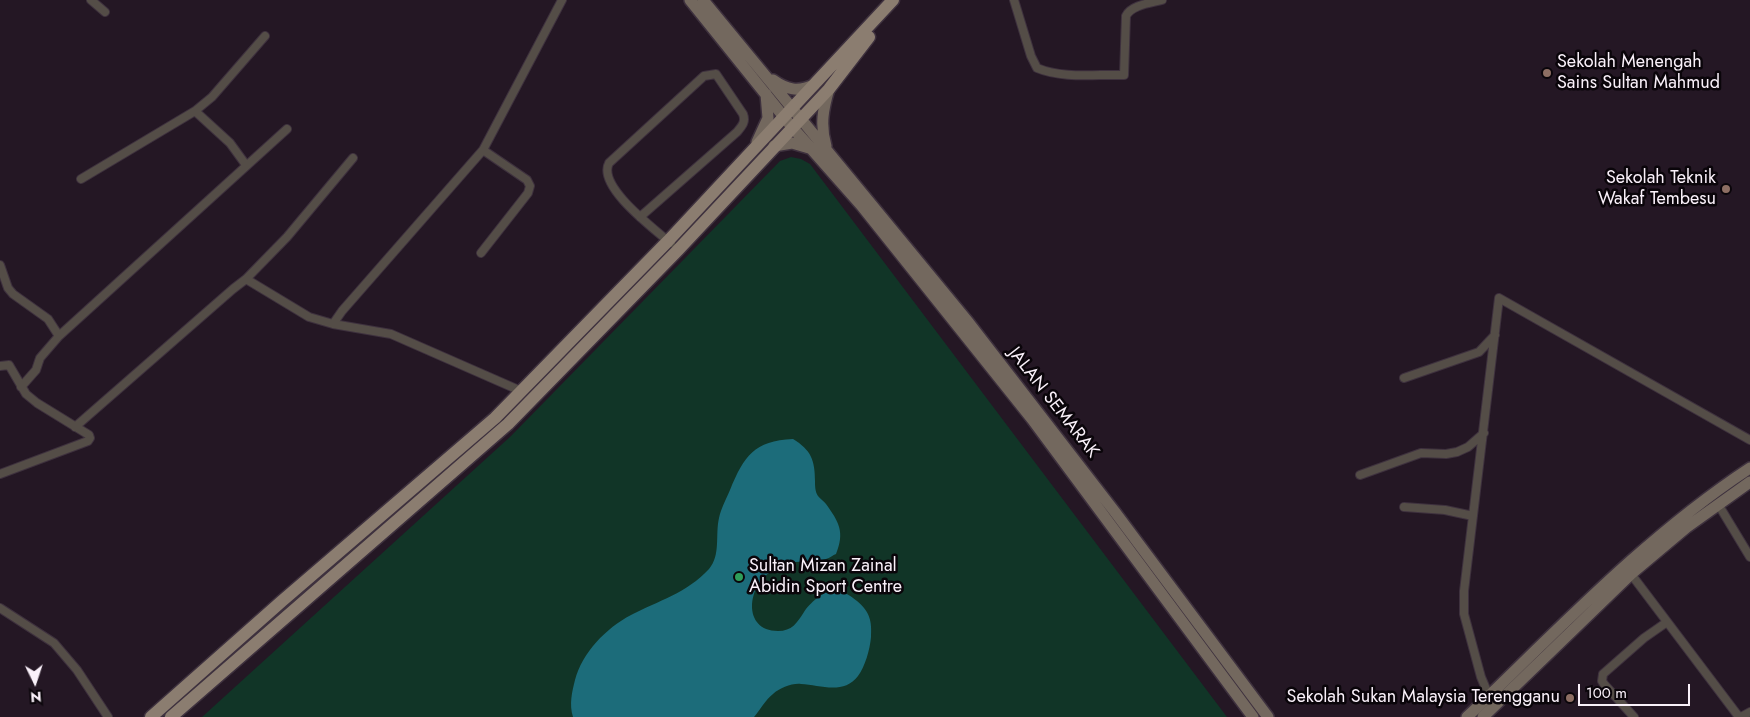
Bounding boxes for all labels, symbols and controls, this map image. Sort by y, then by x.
place label: Sekolah Menengah Sains Sultan Mahmud [1557,52,1720,94]
marker: Sekolah Menengah Sains Sultan Mahmud [1541,67,1553,79]
place label: Sekolah Teknik Wakaf Tembesu [1598,168,1716,210]
marker: Sekolah Teknik Wakaf Tembesu [1720,183,1732,195]
street label: JALAN SEMARAK [1003,343,1103,463]
place label: Sultan Mizan Zainal Abidin Sport Centre [749,556,902,598]
marker: Sultan Mizan Zainal Abidin Sport Centre [733,571,745,583]
north arrow [10,657,60,707]
scale bar [1580,674,1692,706]
text: 100 m [1586,682,1627,704]
text: N [30,687,42,707]
place label: Sekolah Sukan Malaysia Terengganu [1287,687,1560,709]
marker: Sekolah Sukan Malaysia Terengganu [1564,692,1576,704]

